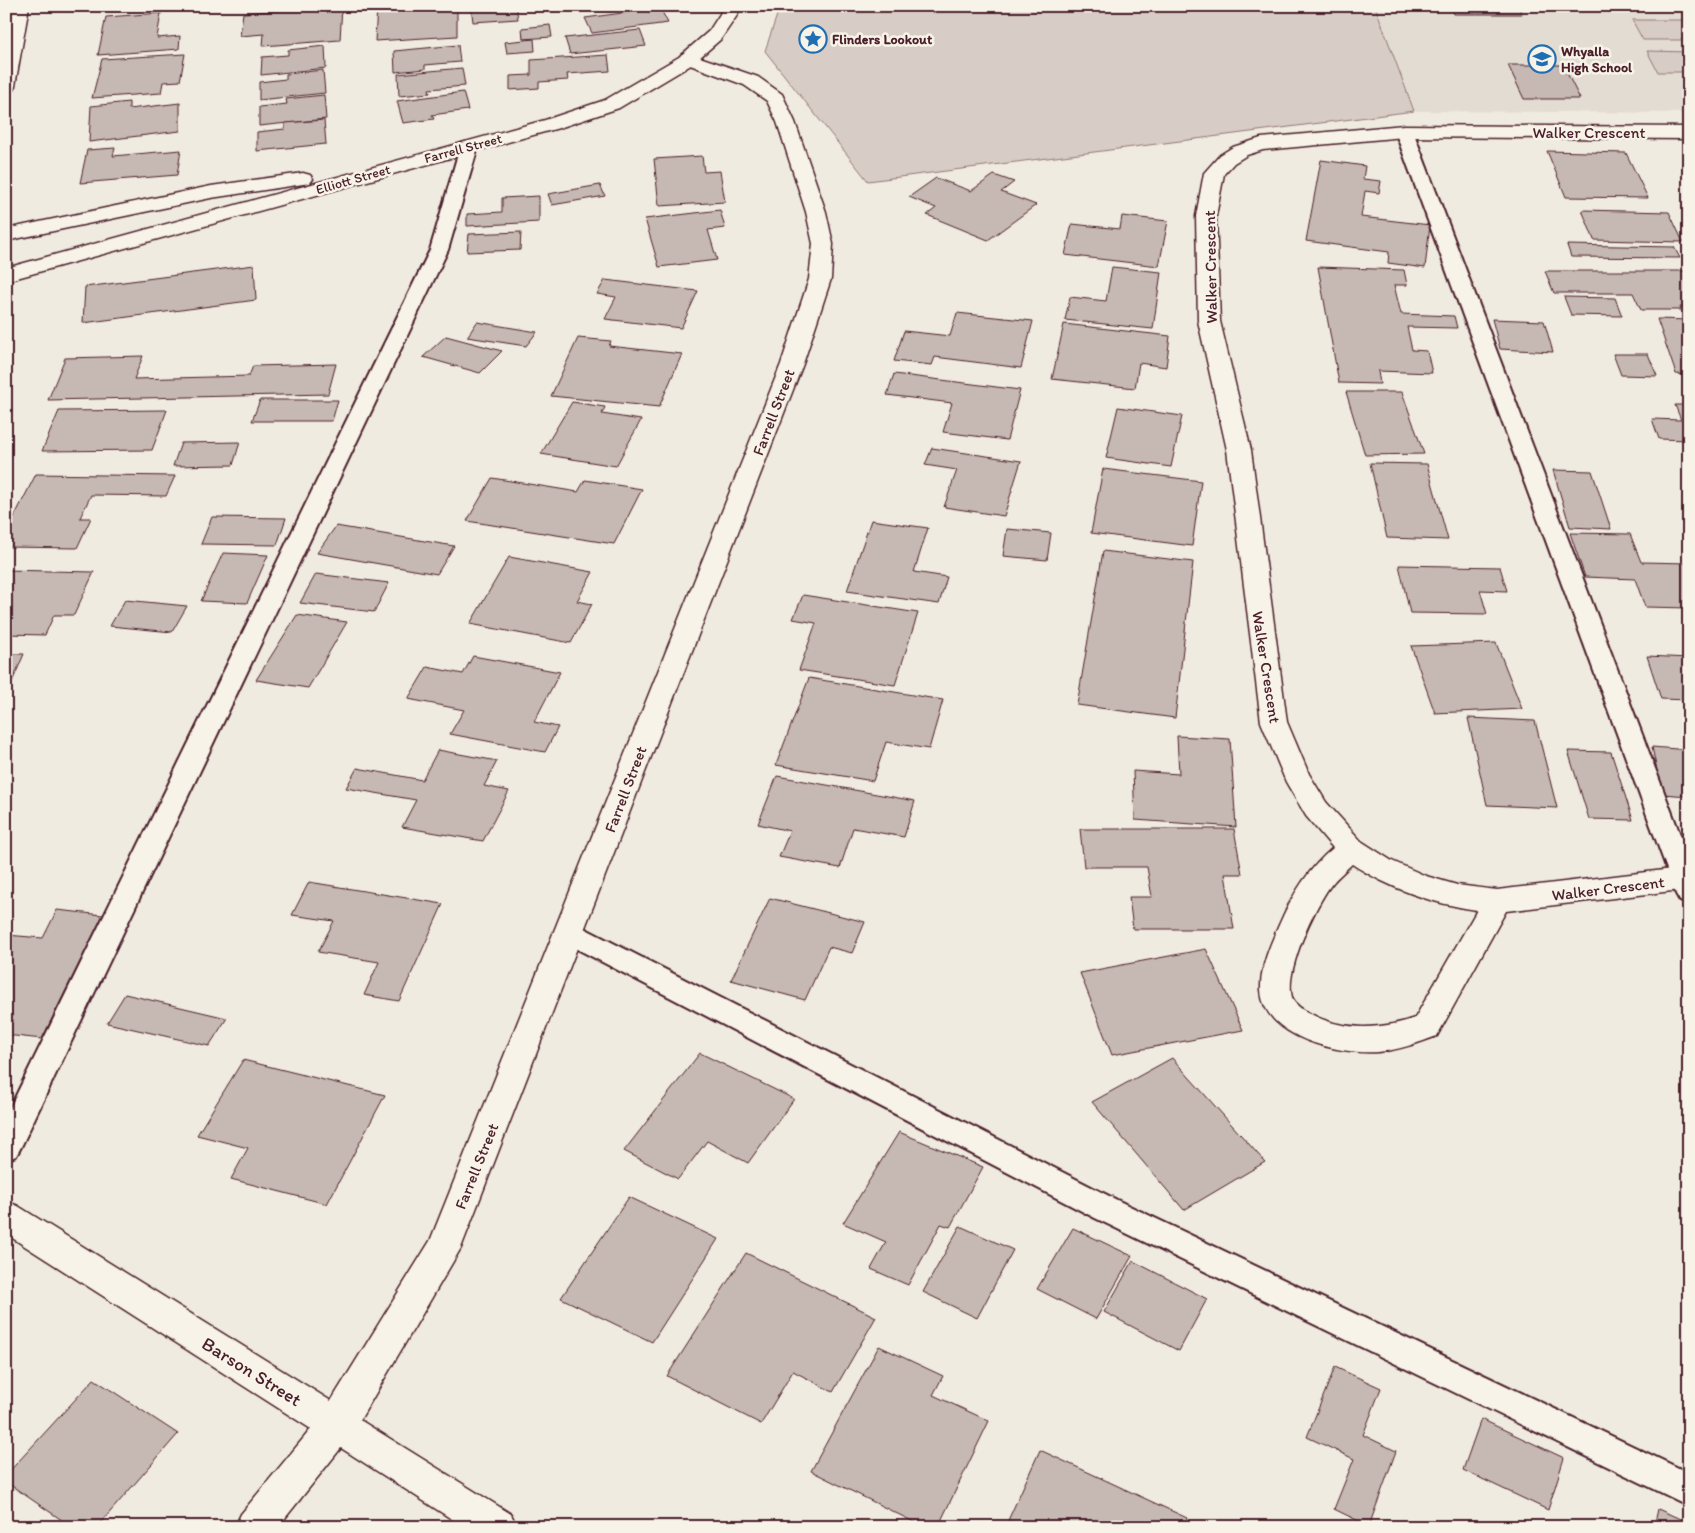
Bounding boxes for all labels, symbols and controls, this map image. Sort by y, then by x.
place icon: Flinders Lookout [798,24,828,54]
place label: Flinders Lookout [832,31,933,48]
place label: Whyalla High School [1561,43,1633,76]
school or university icon: Whyalla High School [1527,44,1557,74]
street label: Walker Crescent [1532,123,1646,142]
street label: Farrell Street [422,130,504,167]
street label: Elliott Street [314,161,392,198]
street label: Walker Crescent [1200,210,1221,324]
street label: Farrell Street [748,366,799,458]
street label: Walker Crescent [1248,610,1285,724]
street label: Farrell Street [600,743,651,835]
street label: Walker Crescent [1551,872,1665,905]
street label: Farrell Street [451,1120,502,1212]
street label: Barson Street [198,1332,306,1411]

